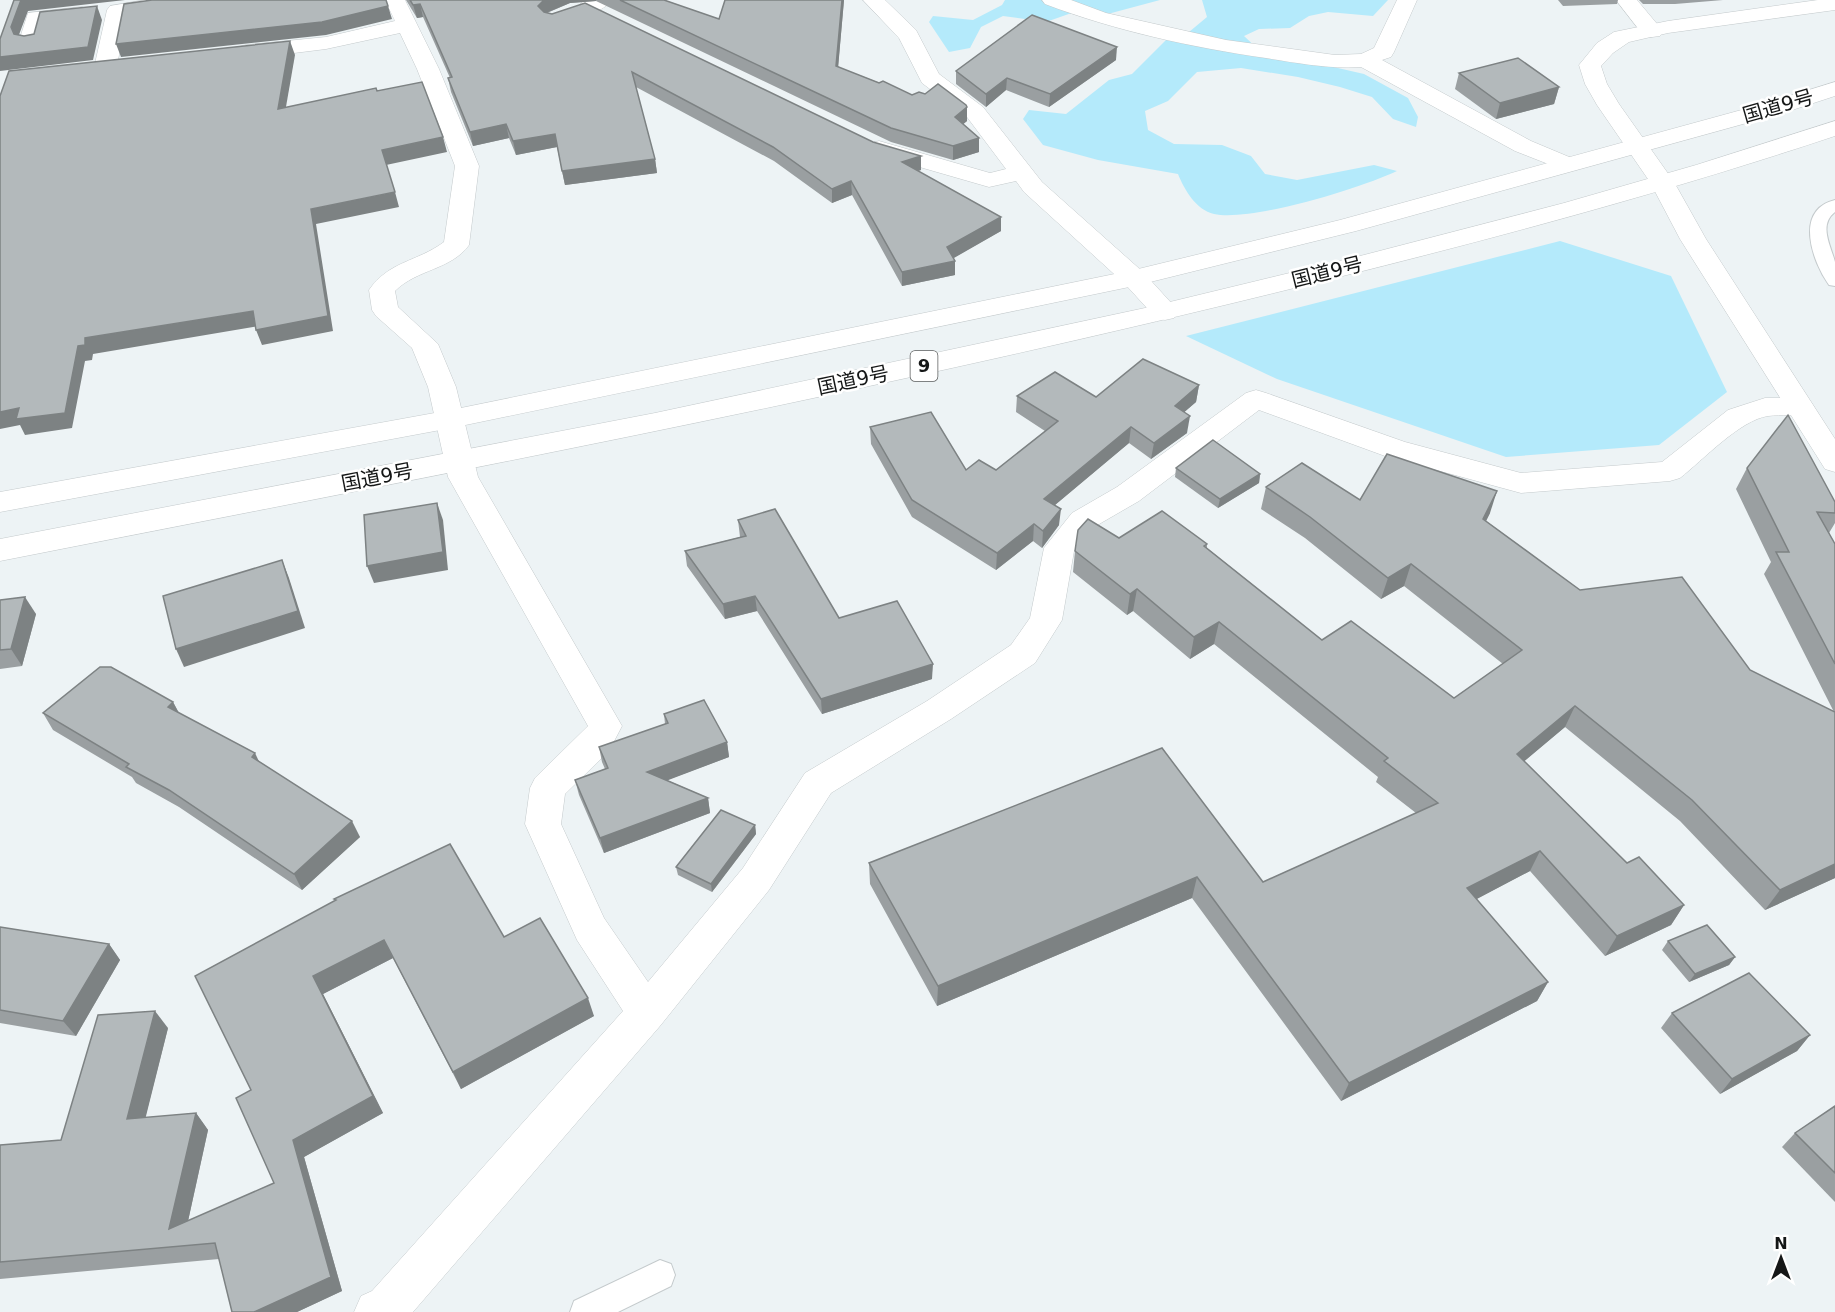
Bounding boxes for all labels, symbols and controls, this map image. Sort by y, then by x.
street label: 国道9号 [1740,84,1816,128]
street label: 国道9号 [1289,252,1365,292]
road number: 9 [910,351,938,381]
street label: 国道9号 [815,361,891,399]
street label: 国道9号 [339,458,415,496]
north arrow [1751,1228,1811,1288]
text: N [1774,1234,1788,1253]

